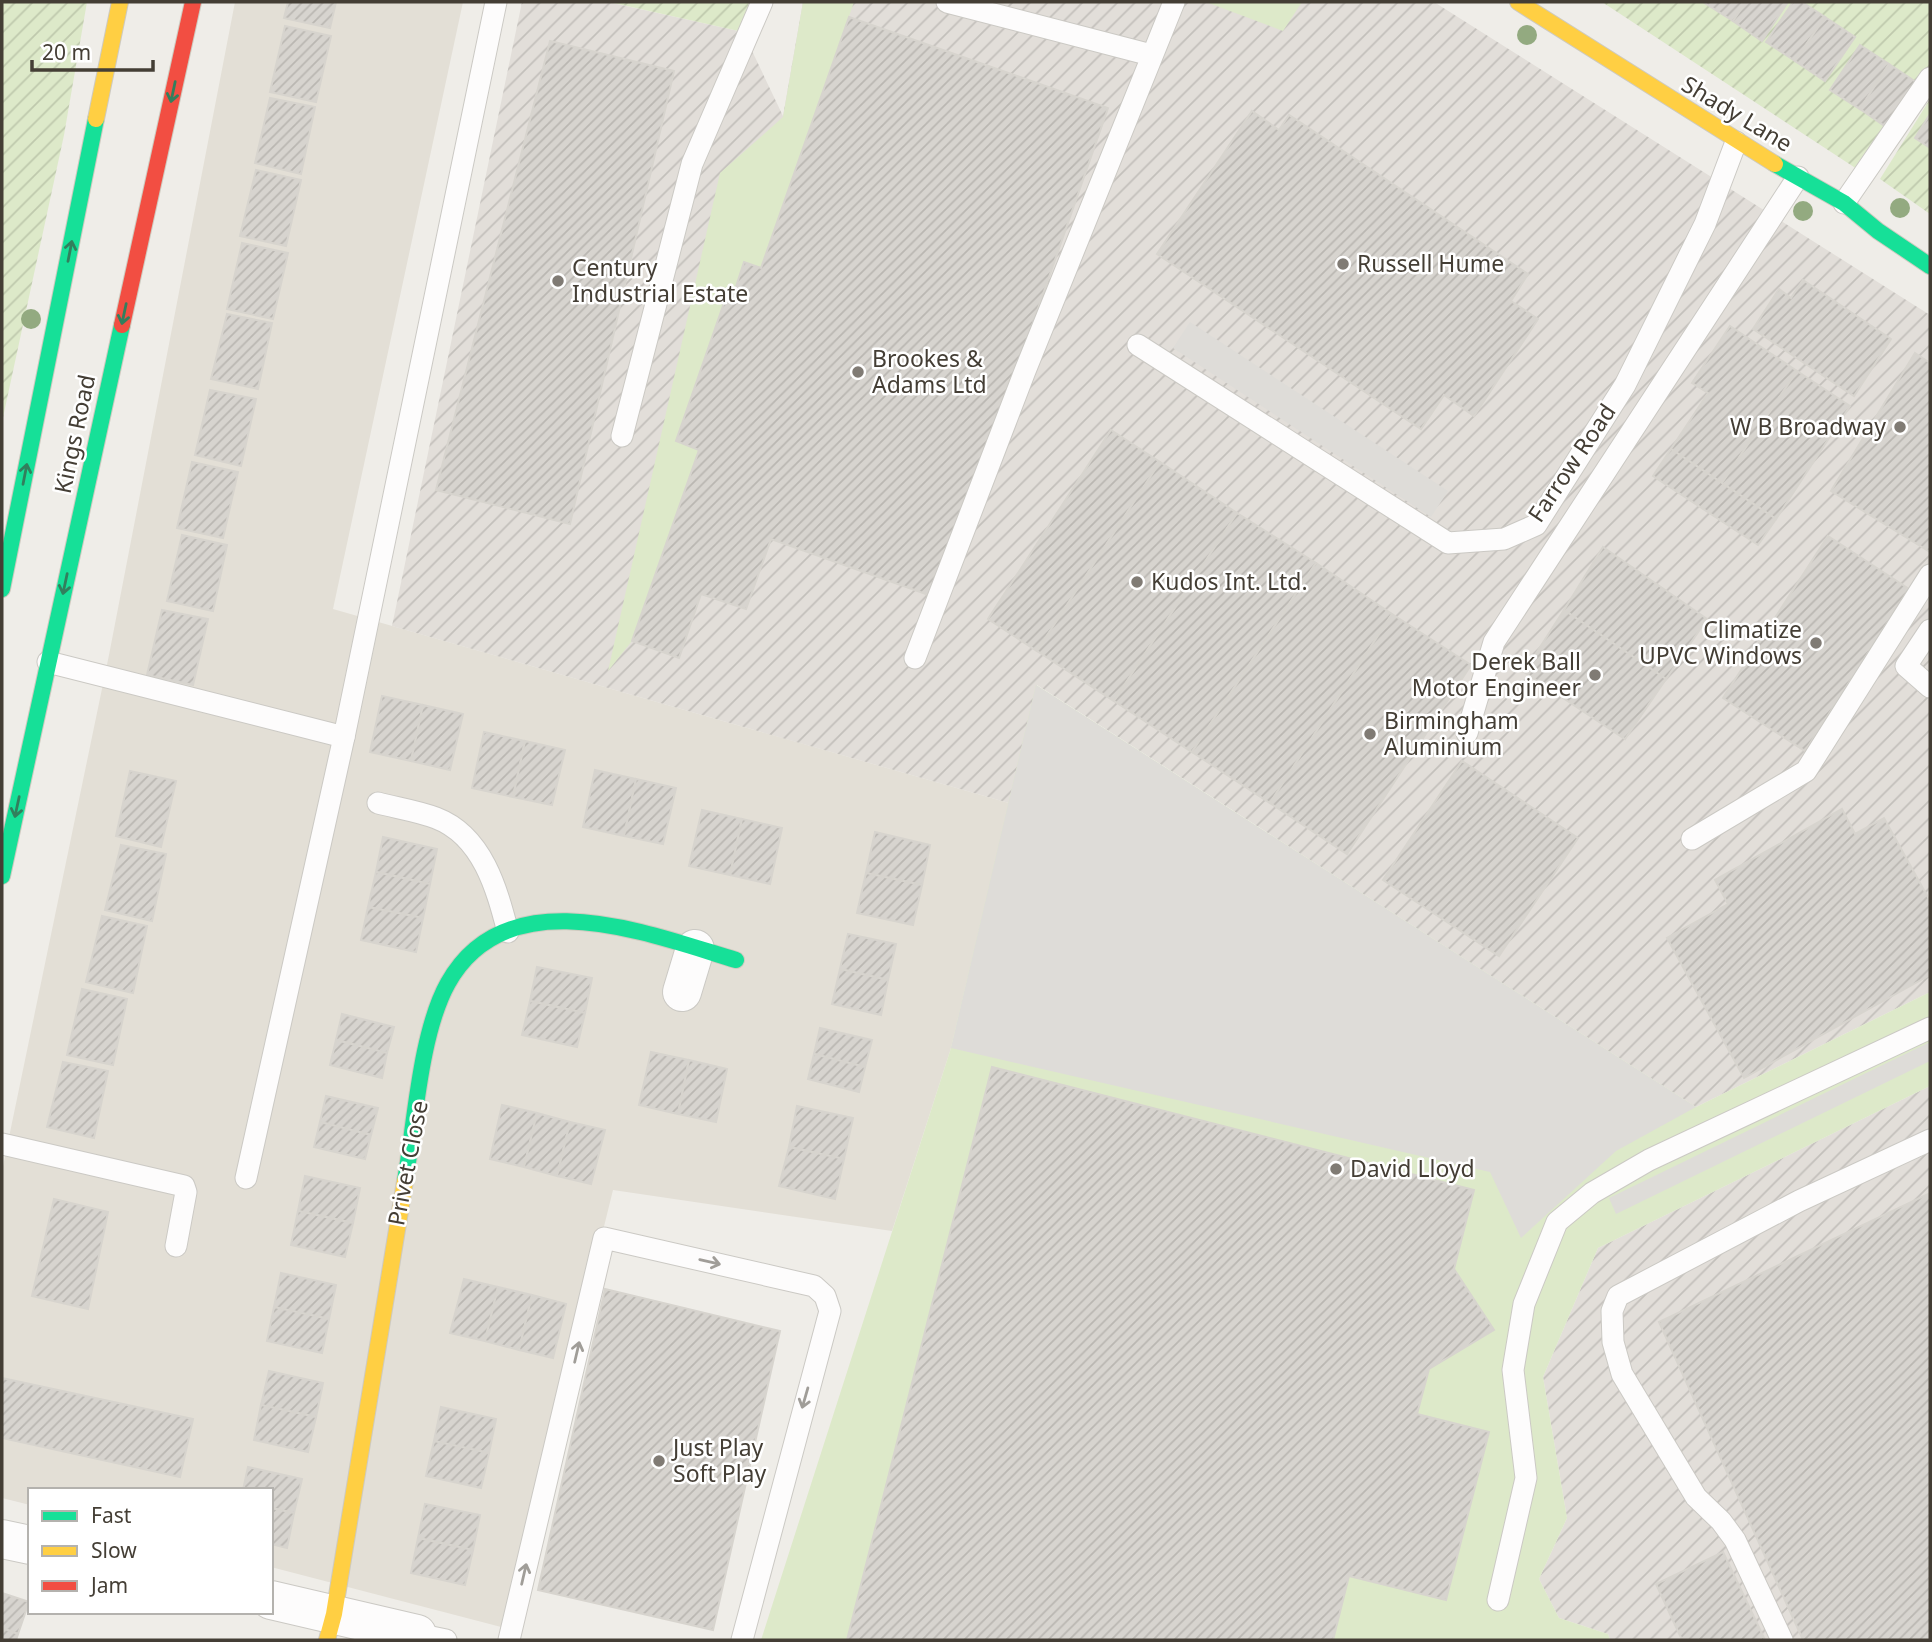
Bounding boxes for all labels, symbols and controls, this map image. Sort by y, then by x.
scale bar [32,28,152,72]
text: 20 m [42,38,91,66]
street label: Shady Lane [1676,68,1799,159]
one-way arrow [166,80,180,103]
one-way arrow [63,240,77,263]
place label: Russell Hume [1357,247,1504,279]
place label: Century Industrial Estate [572,251,748,309]
marker: Russell Hume [1335,256,1351,272]
marker: Century Industrial Estate [550,273,566,289]
one-way arrow [117,302,131,325]
place label: Brookes & Adams Ltd [872,342,987,400]
marker: Brookes & Adams Ltd [850,364,866,380]
street label: Kings Road [46,371,102,496]
street label: Farrow Road [1520,397,1623,528]
place label: W B Broadway [1730,410,1886,442]
marker: W B Broadway [1892,419,1908,435]
one-way arrow [18,463,32,486]
place label: Kudos Int. Ltd. [1151,565,1308,597]
one-way arrow [57,573,70,595]
marker: Kudos Int. Ltd. [1129,574,1145,590]
place label: Climatize UPVC Windows [1639,613,1802,671]
marker: Climatize UPVC Windows [1808,635,1824,651]
place label: Derek Ball Motor Engineer [1412,645,1581,703]
marker: Derek Ball Motor Engineer [1587,667,1603,683]
place label: Birmingham Aluminium [1384,704,1519,762]
marker: Birmingham Aluminium [1362,726,1378,742]
one-way arrow [9,795,23,818]
street label: Privet Close [379,1098,435,1228]
place label: David Lloyd [1350,1152,1475,1184]
marker: David Lloyd [1328,1161,1344,1177]
one-way arrow [698,1255,721,1269]
one-way arrow [570,1341,584,1364]
one-way arrow [798,1387,811,1409]
place label: Just Play Soft Play [671,1431,766,1489]
marker: Just Play Soft Play [651,1453,667,1469]
legend [28,1488,273,1614]
text: Fast [91,1501,132,1529]
text: Slow [91,1536,137,1564]
one-way arrow [518,1563,531,1586]
text: Jam [89,1571,128,1599]

